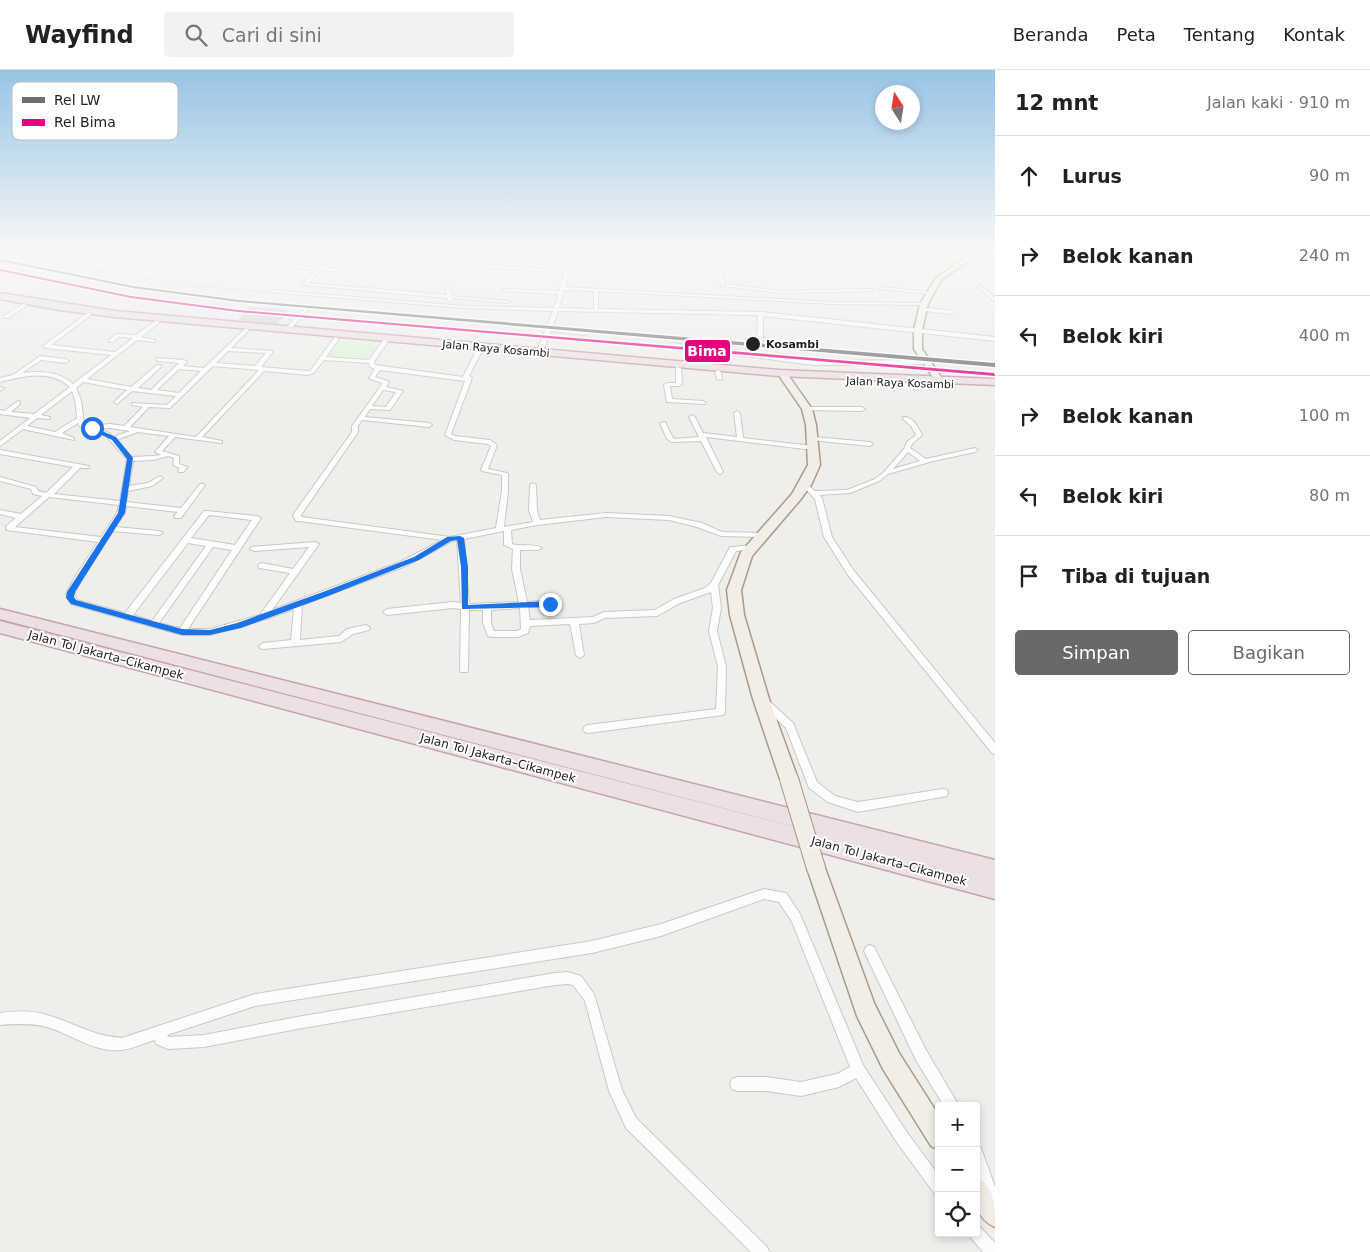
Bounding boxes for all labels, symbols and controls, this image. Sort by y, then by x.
search box [164,12,514,57]
text: Wayfind [25,21,134,49]
icon: search [182,21,210,49]
text: Cari di sini [222,24,322,46]
text: Beranda [1013,24,1088,45]
text: Peta [1116,24,1156,45]
text: Tentang [1184,24,1255,45]
text: Kontak [1283,24,1345,45]
legend [12,82,178,140]
north arrow [875,85,920,130]
text: 12 mnt [1015,91,1098,115]
text: Rel LW [54,92,101,108]
text: Jalan kaki · 910 m [1207,93,1350,112]
text: Rel Bima [54,114,116,130]
icon: ahead [1015,162,1043,190]
text: Lurus [1062,165,1122,187]
text: 90 m [1309,166,1350,185]
icon: right [1015,242,1043,270]
text: Belok kanan [1062,245,1194,267]
text: 240 m [1299,246,1350,265]
icon: left [1015,322,1043,350]
text: Belok kiri [1062,325,1163,347]
text: 400 m [1299,326,1350,345]
marker: Kosambi [744,335,762,353]
street label: Jalan Raya Kosambi [441,338,550,360]
place label: Kosambi [766,338,819,351]
line badge: Bima [684,339,731,363]
text: Bima [687,343,727,359]
street label: Jalan Raya Kosambi [845,375,954,391]
icon: right [1015,402,1043,430]
text: Belok kanan [1062,405,1194,427]
text: 100 m [1299,406,1350,425]
route start [81,417,104,440]
icon: left [1015,482,1043,510]
text: Belok kiri [1062,485,1163,507]
text: 80 m [1309,486,1350,505]
icon: arrive [1015,562,1043,590]
text: Tiba di tujuan [1062,565,1210,587]
route end [539,593,562,616]
street label: Jalan Tol Jakarta–Cikampek [26,627,185,683]
button: Simpan [1015,630,1178,675]
button: Bagikan [1188,630,1350,675]
street label: Jalan Tol Jakarta–Cikampek [418,730,577,786]
street label: Jalan Tol Jakarta–Cikampek [809,833,968,889]
map controls [935,1102,980,1237]
button: + [935,1102,980,1147]
button: − [935,1147,980,1192]
button: locate [935,1192,980,1237]

